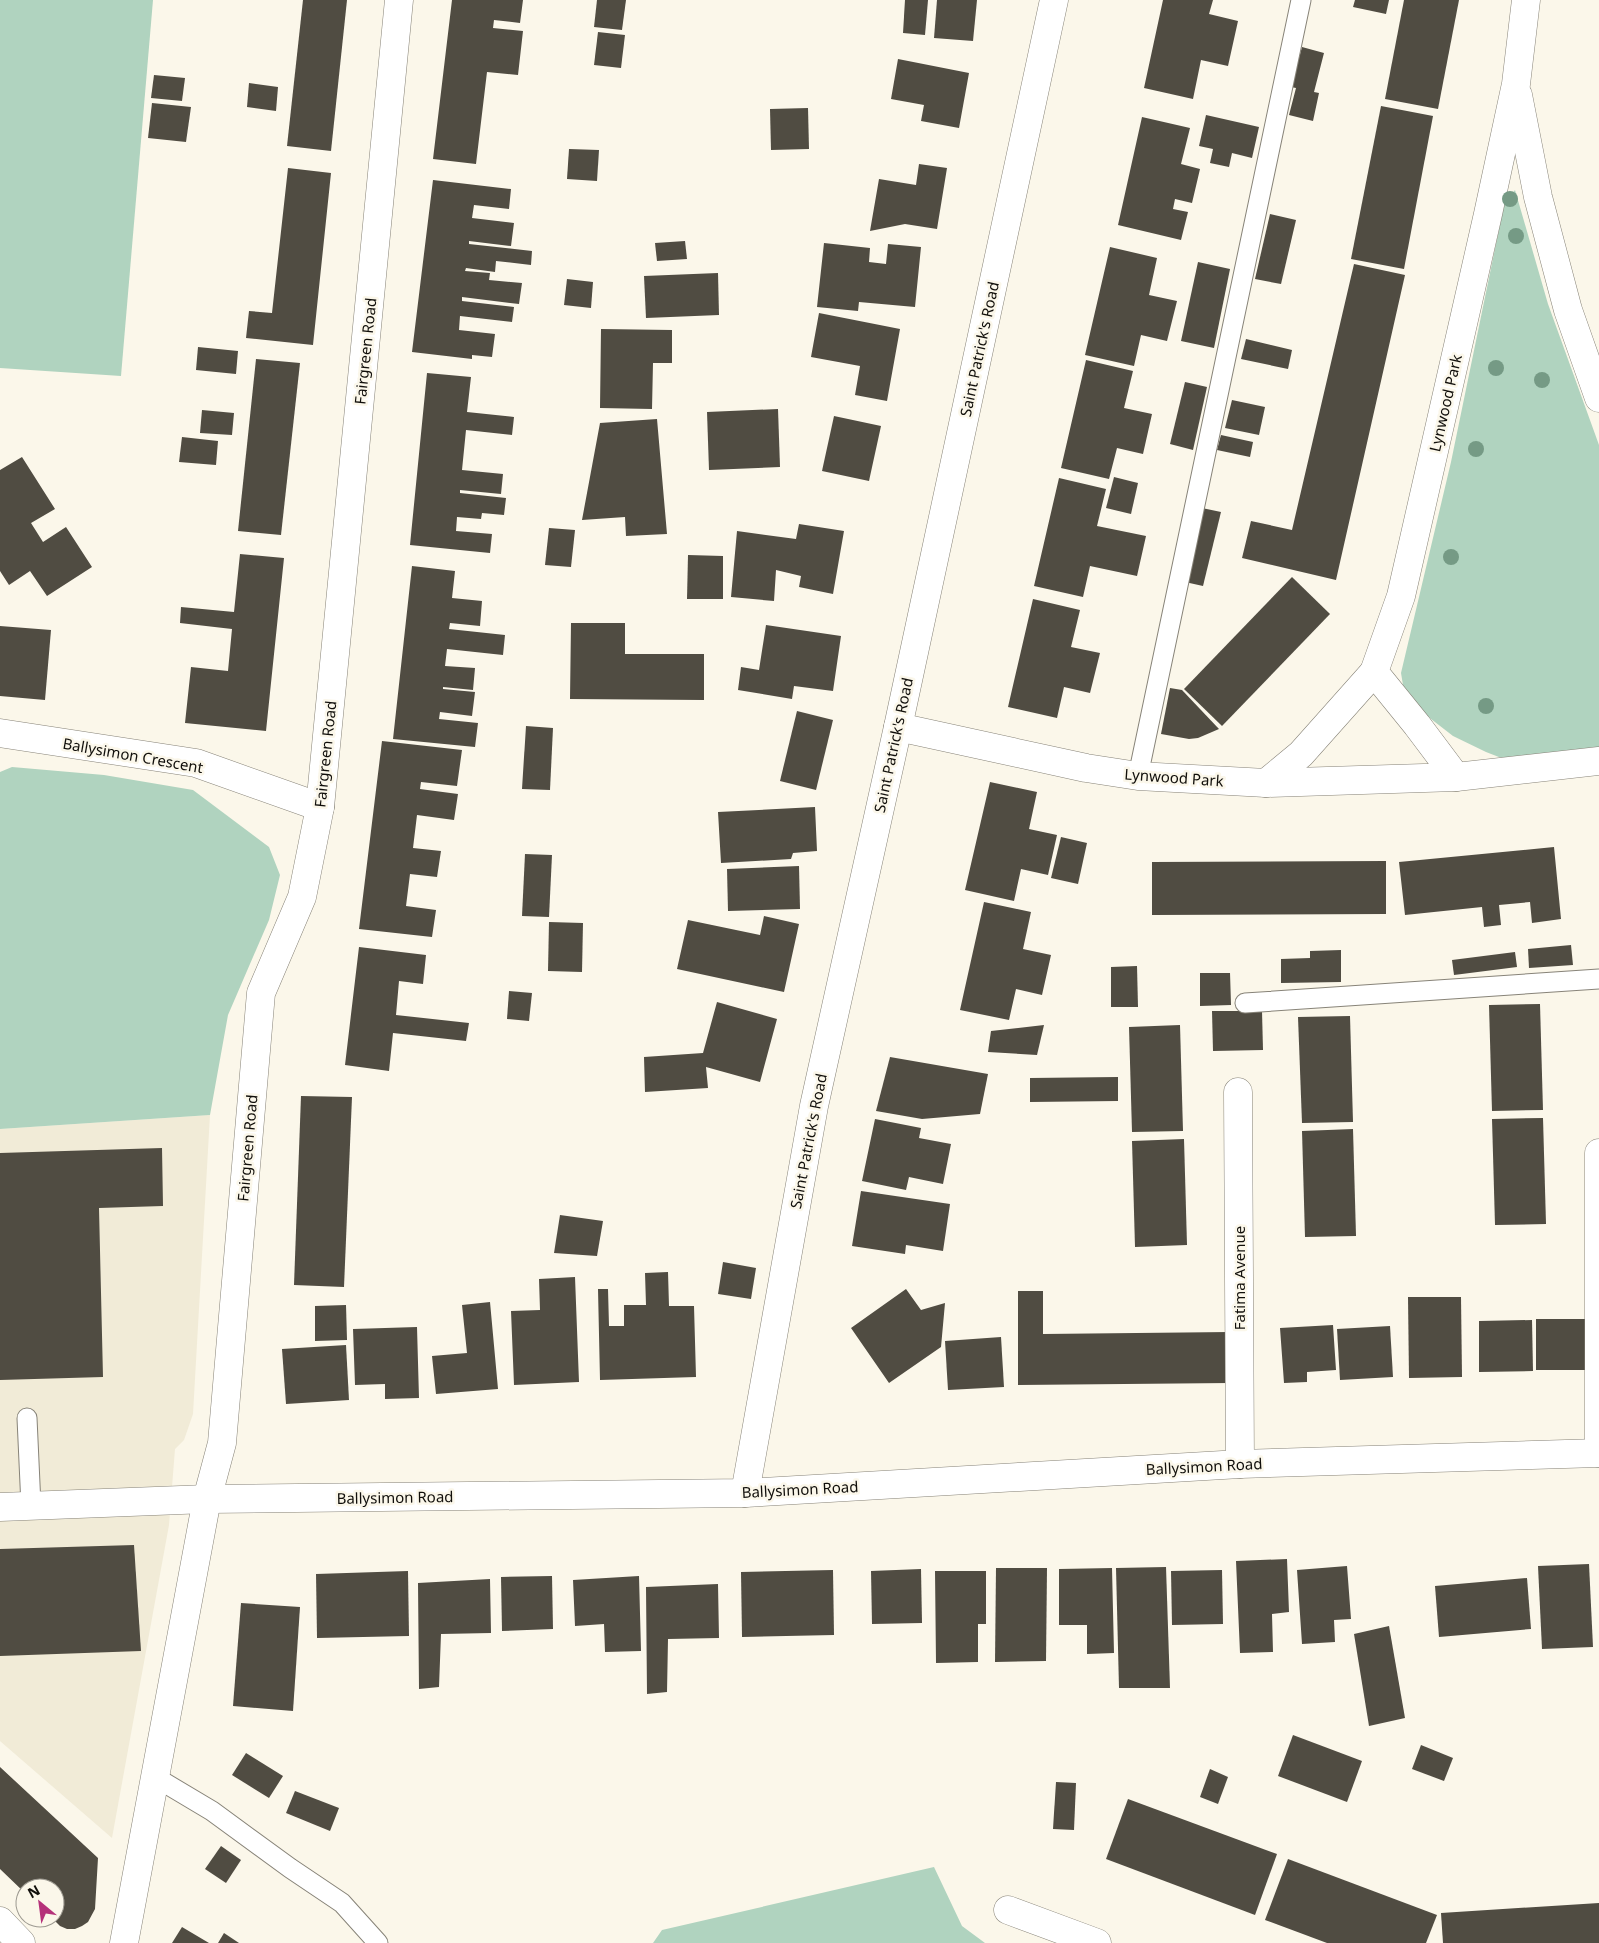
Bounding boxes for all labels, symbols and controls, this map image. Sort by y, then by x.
street label: Saint Patrick's Road [955,280,1003,418]
street label: Fairgreen Road [349,297,381,405]
street label: Lynwood Park [1424,352,1466,454]
street label: Saint Patrick's Road [869,676,917,814]
street label: Fairgreen Road [309,700,341,808]
street label: Ballysimon Crescent [61,733,205,777]
street label: Lynwood Park [1124,764,1224,790]
street label: Saint Patrick's Road [785,1072,831,1210]
street label: Fairgreen Road [232,1094,262,1202]
street label: Fatima Avenue [1229,1226,1249,1330]
street label: Ballysimon Road [1145,1453,1263,1479]
street label: Ballysimon Road [741,1476,859,1502]
street label: Ballysimon Road [336,1486,454,1508]
north arrow [15,1878,65,1928]
text: N [24,1880,43,1902]

